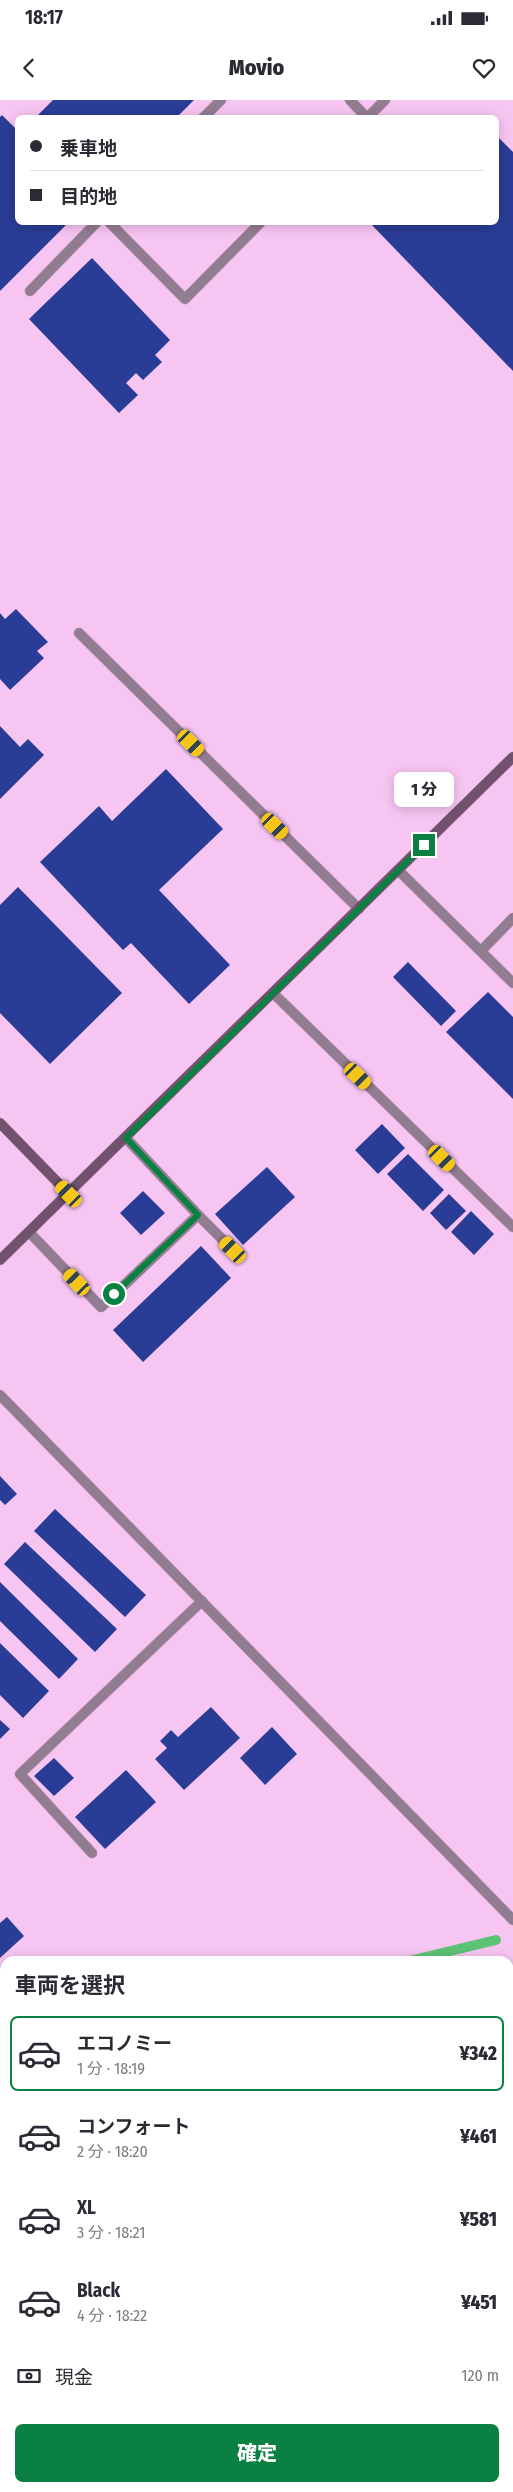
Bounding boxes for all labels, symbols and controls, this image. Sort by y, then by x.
text: 18:17 [25,6,63,29]
icon: back [15,54,43,82]
text: Movio [229,54,284,81]
icon: heart [470,54,498,82]
text: 乗車地 [60,137,117,160]
text: 目的地 [60,185,117,208]
car [175,727,206,759]
callout: 1 分 [394,772,454,808]
text: 1 分 [411,780,437,799]
car [258,810,291,842]
route end [413,834,435,856]
car [341,1060,374,1092]
car [425,1142,458,1174]
car [53,1178,84,1210]
car [217,1234,248,1266]
car [61,1266,92,1298]
route start [103,1283,125,1305]
text: 車両を選択 [15,1972,125,1999]
icon: car [17,2031,62,2076]
text: エコノミー [77,2032,172,2055]
text: ¥342 [459,2042,497,2065]
text: 1 分 · 18:19 [77,2059,145,2078]
icon: car [17,2114,62,2159]
text: コンフォート [77,2115,190,2138]
text: ¥461 [460,2125,497,2148]
text: 2 分 · 18:20 [77,2142,148,2161]
text: XL [77,2196,96,2219]
icon: car [17,2197,62,2242]
text: ¥581 [460,2208,497,2231]
text: 3 分 · 18:21 [77,2223,145,2242]
text: Black [77,2279,120,2302]
icon: car [17,2280,62,2325]
text: ¥451 [461,2291,497,2314]
text: 4 分 · 18:22 [77,2306,147,2325]
icon: cash [15,2362,43,2390]
text: 現金 [55,2366,93,2389]
text: 120 m [461,2366,499,2385]
button: 確定 [15,2424,499,2482]

